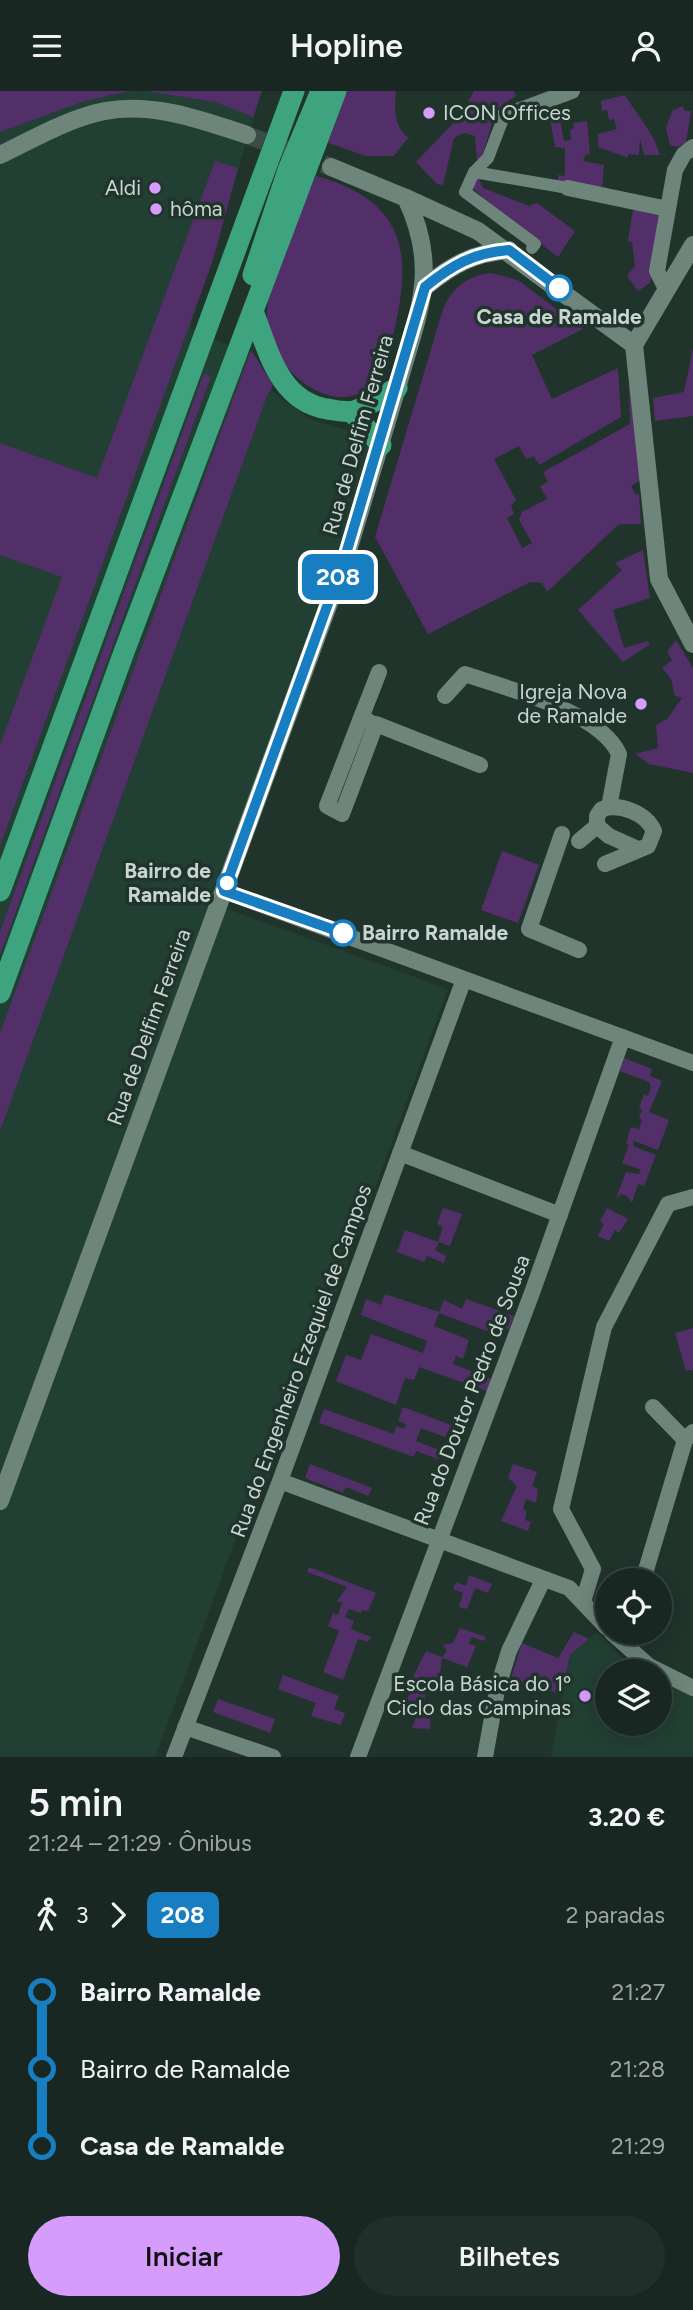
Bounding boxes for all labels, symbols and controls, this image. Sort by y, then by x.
icon: menu [28,27,66,65]
text: Hopline [290,27,403,65]
icon: person [627,27,665,65]
place label: ICON Offices [443,100,571,125]
marker: ICON Offices [421,105,437,121]
place label: Aldi [105,175,141,200]
marker: Aldi [147,180,163,196]
place label: hôma [170,196,222,221]
marker: hôma [148,201,164,217]
marker: Casa de Ramalde [546,275,572,301]
place label: Casa de Ramalde [476,304,642,329]
street label: Rua de Delfim Ferreira [317,332,398,538]
line badge: 208 [298,554,378,600]
text: 208 [316,562,360,591]
place label: Igreja Nova de Ramalde [517,679,627,728]
marker: Igreja Nova de Ramalde [633,696,649,712]
place label: Bairro de Ramalde [124,858,211,907]
marker: Bairro de Ramalde [217,873,237,893]
marker: Bairro Ramalde [330,920,356,946]
place label: Bairro Ramalde [362,920,509,945]
street label: Rua de Delfim Ferreira [101,925,196,1128]
street label: Rua do Engenheiro Ezequiel de Campos [225,1181,376,1541]
street label: Rua do Doutor Pedro de Sousa [408,1251,535,1529]
map controls [595,1568,672,1736]
button: locate [595,1568,672,1645]
button: layers [595,1659,672,1736]
place label: Escola Básica do 1º Ciclo das Campinas [386,1671,571,1720]
marker: Escola Básica do 1º Ciclo das Campinas [577,1688,593,1704]
text: 5 min [28,1780,123,1826]
text: 3.20 € [588,1801,665,1833]
text: 21:24 – 21:29 · Ônibus [28,1829,252,1857]
icon: walk [28,1896,66,1934]
icon: forward [99,1896,137,1934]
text: 208 [161,1900,205,1929]
text: 3 [76,1901,89,1929]
text: 2 paradas [566,1901,665,1929]
text: Bairro Ramalde [80,1976,261,2008]
text: 21:27 [612,1978,665,2006]
text: Bairro de Ramalde [80,2053,290,2085]
text: 21:28 [610,2055,665,2083]
text: Casa de Ramalde [80,2130,284,2162]
text: 21:29 [611,2132,665,2160]
button: Iniciar [28,2216,340,2296]
button: Bilhetes [354,2216,665,2296]

